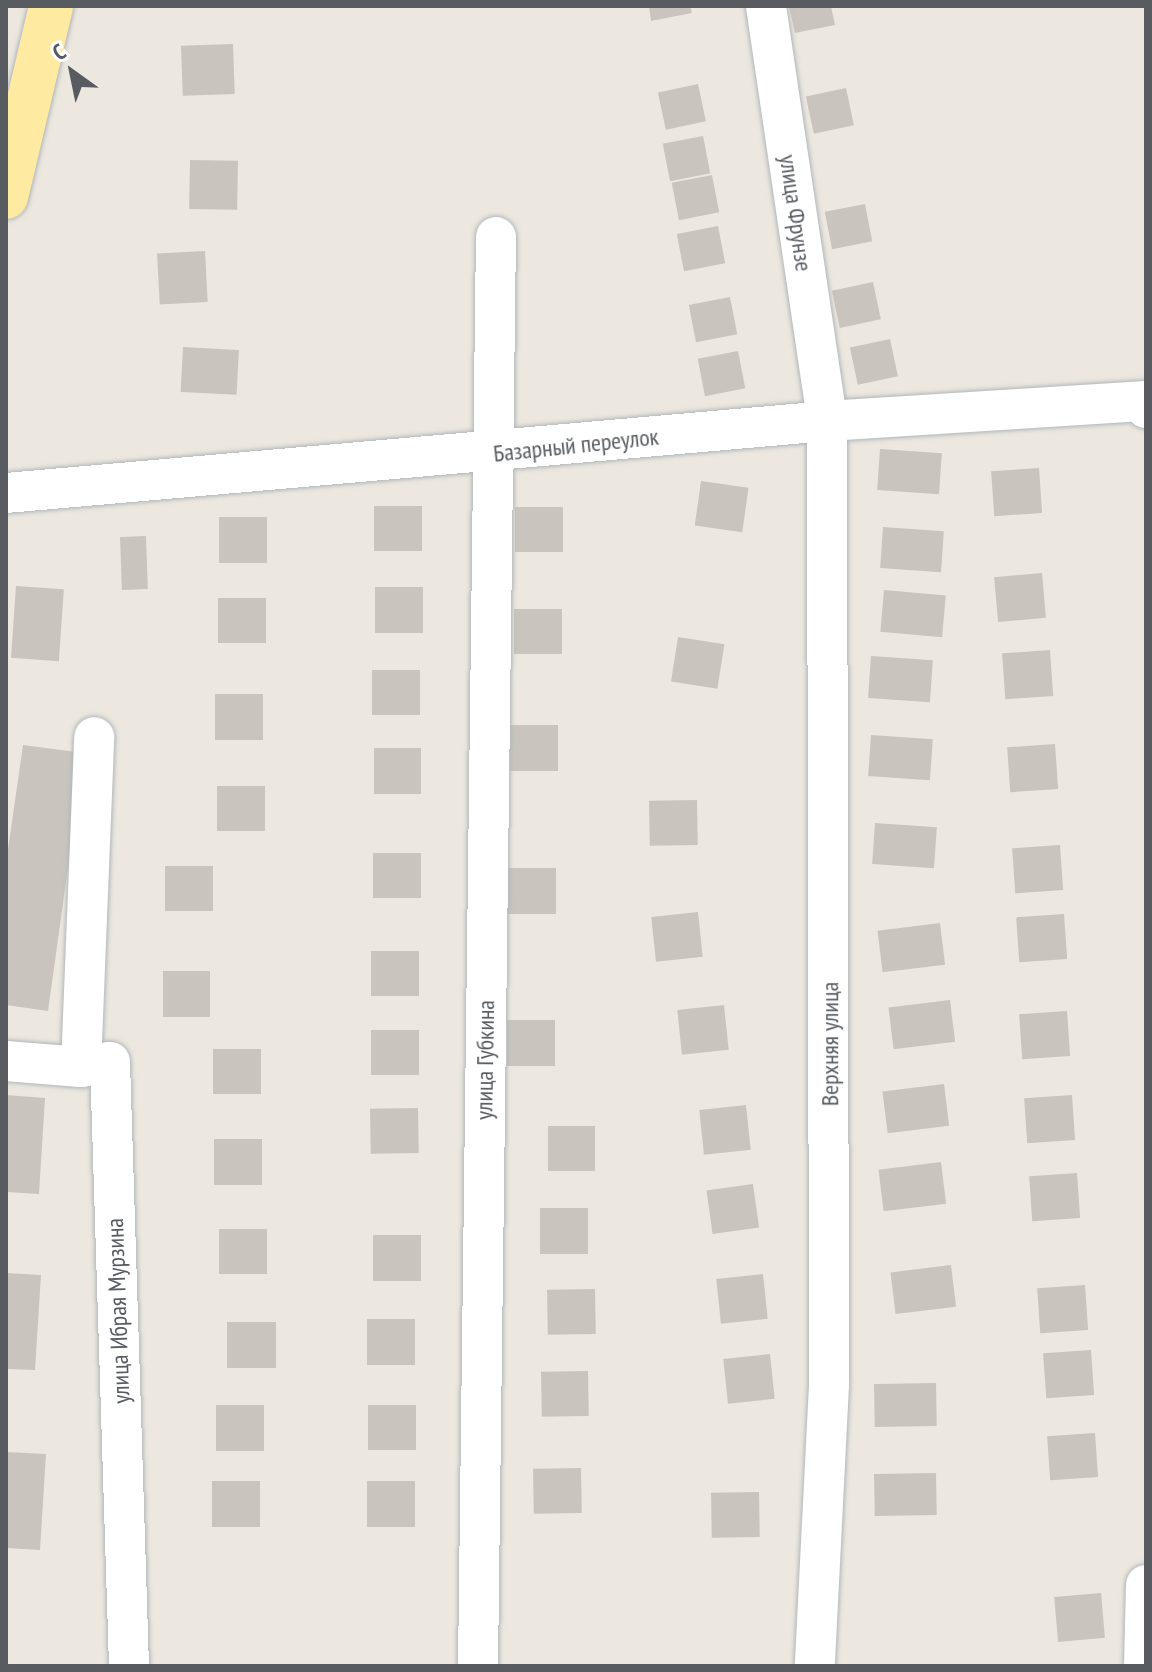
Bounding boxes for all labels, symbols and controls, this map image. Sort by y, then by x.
north arrow [32,32,112,112]
text: С [47,37,71,66]
street label: улица Фрунзе [774,153,818,273]
street label: Базарный переулок [492,422,660,468]
street label: Верхняя улица [816,982,844,1106]
street label: улица Губкина [470,1000,500,1120]
street label: улица Ибрая Мурзина [100,1218,136,1404]

